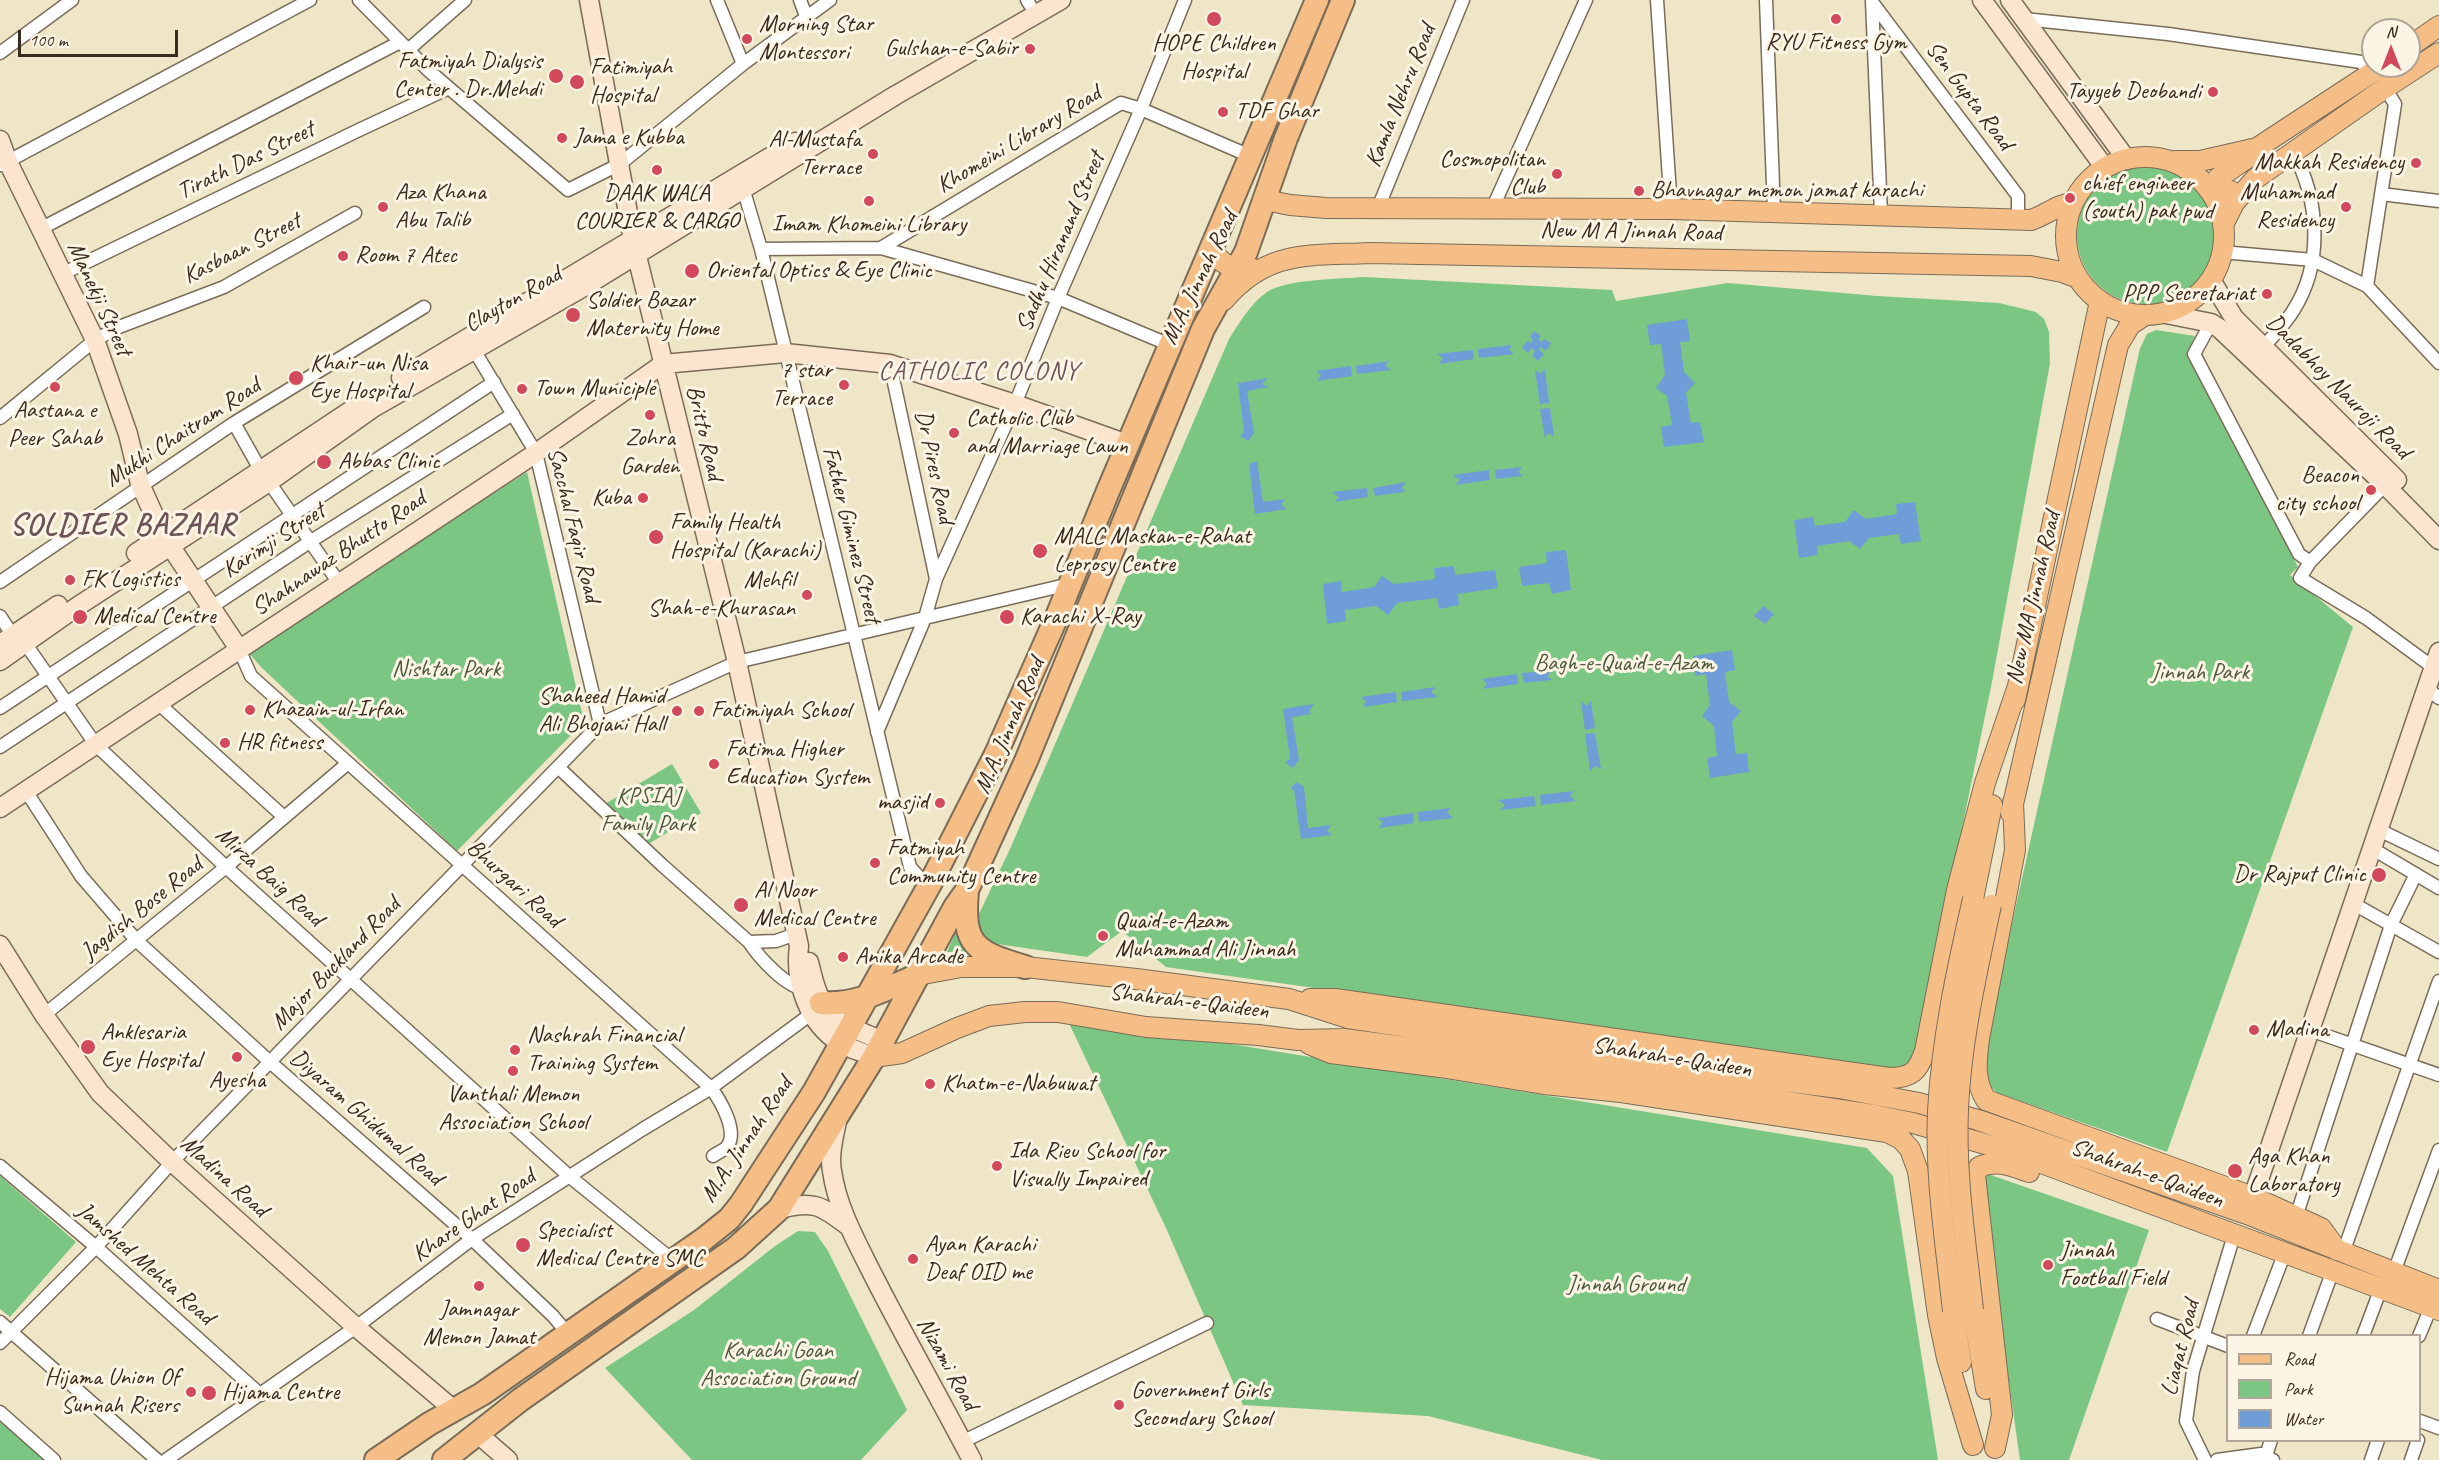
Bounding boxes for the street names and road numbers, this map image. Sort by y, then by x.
street label: Kamla Nehru Road [1359,20,1443,172]
street label: Sen Gupta Road [1919,36,2019,156]
street label: Khomeini Library Road [932,80,1106,200]
street label: Tirath Das Street [173,115,319,207]
street label: Sadhu Hiranand Street [1010,148,1112,336]
street label: Kasbaan Street [178,207,306,291]
street label: M.A. Jinnah Road [1155,207,1245,349]
street label: New M A Jinnah Road [1540,216,1722,248]
street label: Manekji Street [60,237,138,361]
street label: Clayton Road [459,261,567,339]
street label: Dadabhoy Nauroji Road [2259,308,2417,466]
street label: Mukhi Chaitram Road [100,372,266,494]
street label: Britto Road [679,383,729,483]
street label: Dr Pires Road [908,408,960,526]
street label: Father Giminez Street [815,444,887,626]
street label: Sacchal Faqir Road [540,445,606,605]
street label: Shahnawaz Bhutto Road [247,485,431,623]
street label: Karimji Street [217,497,331,585]
street label: New MA Jinnah Road [2000,509,2068,687]
street label: M.A. Jinnah Road [968,654,1052,798]
street label: Mirza Baig Road [209,821,329,933]
street label: Bhurgari Road [460,834,568,934]
street label: Jagdish Bose Road [75,851,209,967]
street label: Major Buckland Road [265,891,407,1037]
street label: Shahrah-e-Qaideen [1108,978,1270,1026]
street label: Shahrah-e-Qaideen [1591,1031,1753,1085]
street label: Diyaram Ghidumal Road [284,1044,448,1192]
street label: M.A. Jinnah Road [695,1072,799,1208]
street label: Madina Road [174,1130,274,1224]
street label: Shahrah-e-Qaideen [2067,1133,2227,1215]
street label: Khare Ghat Road [407,1163,541,1269]
street label: Jamshed Mehta Road [70,1196,220,1332]
street label: Liaqat Road [2155,1297,2207,1399]
street label: Nizami Road [910,1313,984,1415]

